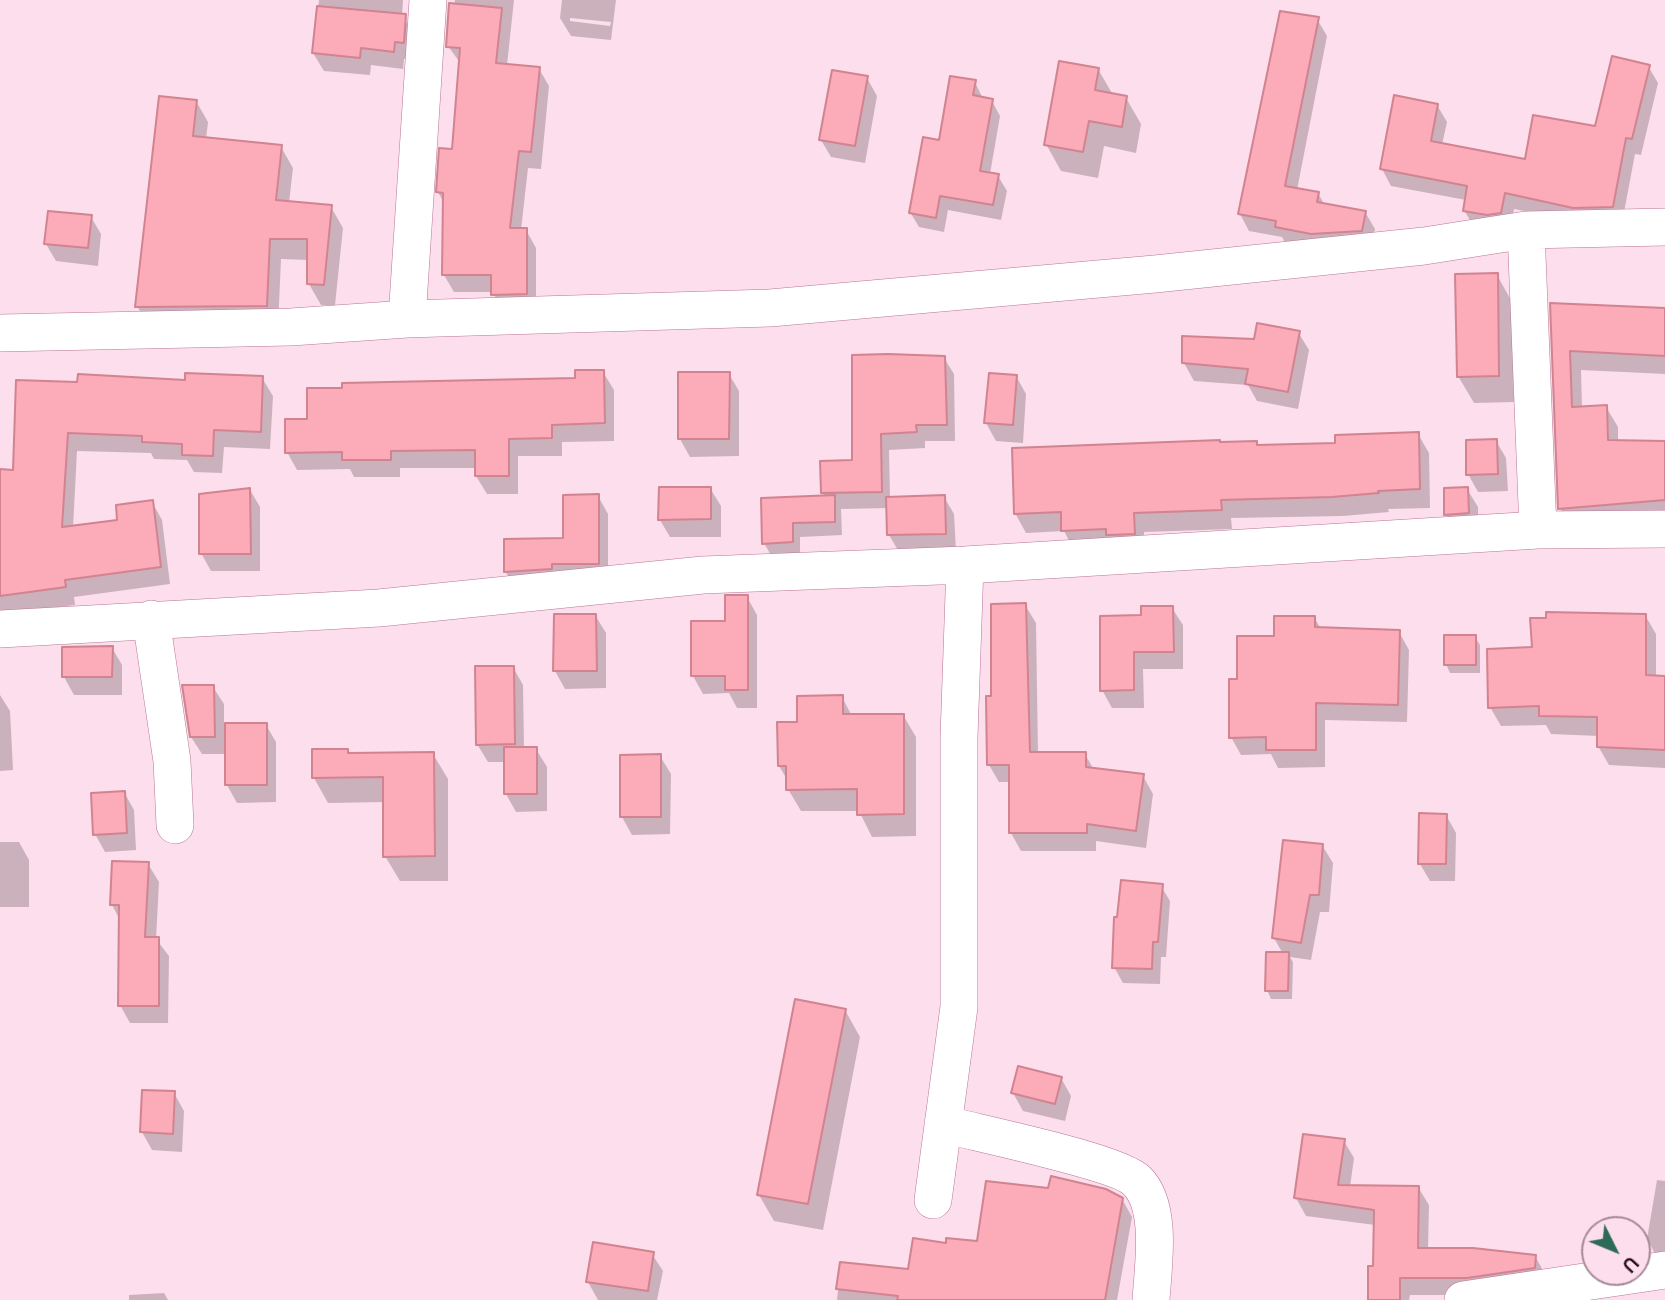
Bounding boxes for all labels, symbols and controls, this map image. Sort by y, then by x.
north arrow [1581,1216,1651,1286]
text: U [1617,1251,1643,1277]

